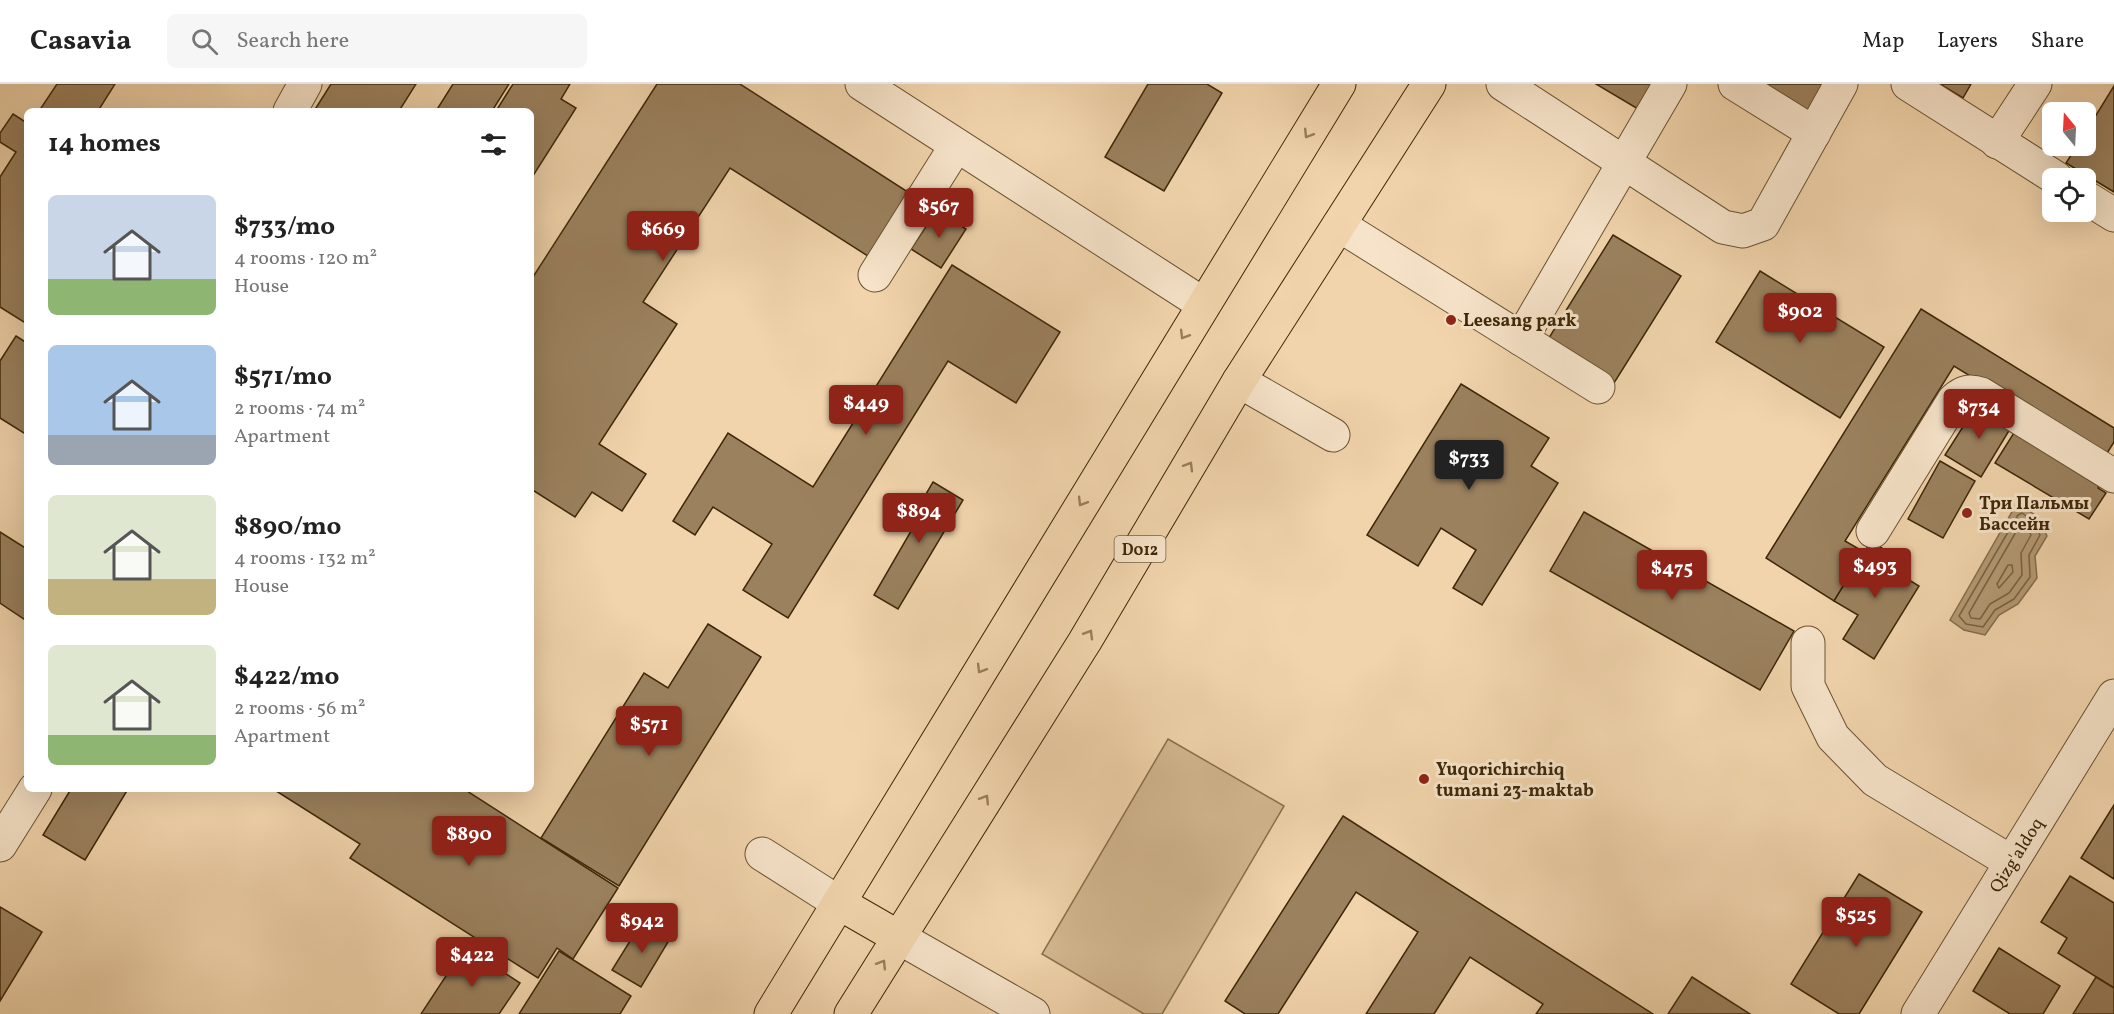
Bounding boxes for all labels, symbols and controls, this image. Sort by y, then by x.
search box [167,14,587,68]
text: Casavia [30,22,131,61]
icon: search [188,25,221,58]
text: Search here [236,26,349,57]
text: Map [1862,27,1904,56]
text: Layers [1937,27,1998,56]
text: Share [2031,27,2084,56]
north arrow [2042,102,2096,156]
map controls [2042,102,2096,222]
text: 14 homes [48,126,161,162]
icon: filters [477,128,510,161]
one-way arrow [1304,128,1316,138]
button: locate [2042,168,2096,222]
pin: $567 [903,188,975,239]
text: $567 [918,193,960,221]
text: $733/mo [234,209,335,245]
pin: $669 [627,211,699,262]
text: $669 [641,216,685,244]
icon: home [96,219,168,291]
text: 4 rooms · 120 m² [234,245,377,273]
text: House [234,273,289,301]
pin: $902 [1764,293,1836,344]
text: $902 [1777,298,1823,326]
place label: Leesang park [1463,309,1576,334]
marker: Leesang park [1444,313,1458,327]
one-way arrow [1180,329,1191,340]
text: $571/mo [234,359,332,395]
icon: home [96,369,168,441]
pin: $449 [830,385,902,436]
pin: $734 [1943,389,2015,440]
text: $449 [843,390,889,418]
text: $734 [1958,394,2000,422]
text: 2 rooms · 74 m² [234,395,365,423]
text: Apartment [234,423,330,451]
pin: $733 [1433,440,1505,491]
text: $733 [1449,445,1489,473]
one-way arrow [1181,462,1193,472]
place label: Три Пальмы Бассейн [1979,492,2089,538]
pin: $894 [883,493,955,544]
one-way arrow [1078,496,1090,506]
text: $894 [897,498,941,526]
marker: Три Пальмы Бассейн [1960,506,1974,520]
text: $890/mo [234,509,341,545]
icon: home [96,519,168,591]
road number: D012 [1114,536,1166,562]
text: 4 rooms · 132 m² [234,545,376,573]
pin: $493 [1839,548,1911,599]
pin: $475 [1636,550,1708,601]
text: $493 [1853,553,1897,581]
text: $475 [1651,555,1693,583]
text: House [234,573,289,601]
one-way arrow [1082,630,1094,640]
text: $422/mo [234,659,339,695]
one-way arrow [976,663,988,673]
icon: home [96,669,168,741]
text: 2 rooms · 56 m² [234,695,365,723]
pin: $571 [613,706,685,757]
text: $571 [630,711,668,739]
text: Apartment [234,723,330,751]
place label: Yuqorichirchiq tumani 23-maktab [1436,758,1594,804]
marker: Yuqorichirchiq tumani 23-maktab [1417,772,1431,786]
one-way arrow [978,795,990,805]
street label: Qizg'aldoq [1984,813,2050,898]
pin: $890 [433,816,505,867]
text: $890 [446,821,492,849]
pin: $525 [1820,897,1892,948]
text: $525 [1836,902,1876,930]
pin: $942 [606,903,678,954]
text: $942 [620,908,664,936]
pin: $422 [436,937,508,988]
text: $422 [450,942,494,970]
one-way arrow [874,960,886,970]

